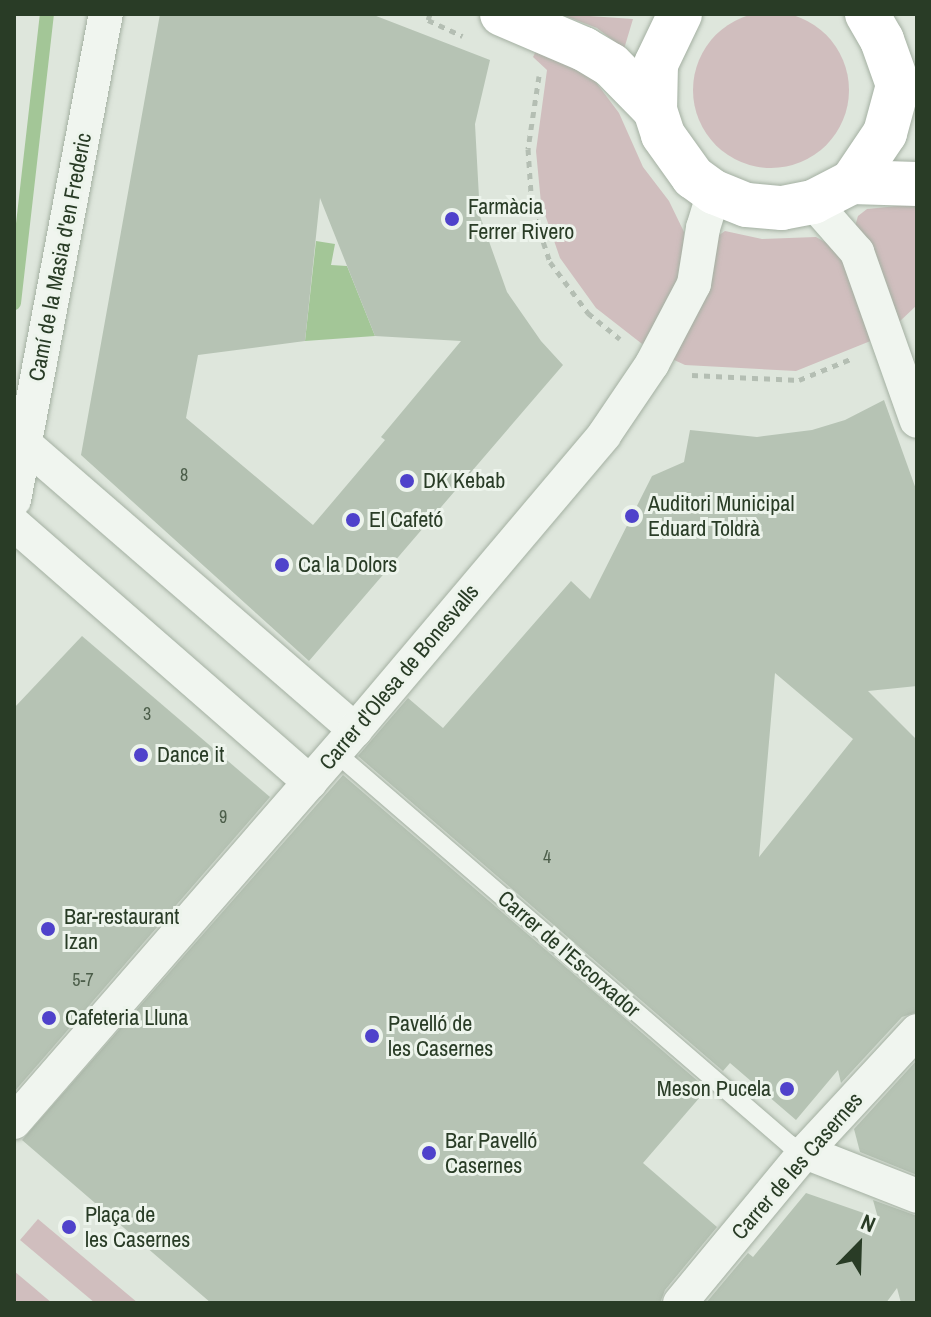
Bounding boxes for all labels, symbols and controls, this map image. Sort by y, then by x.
street label: Camí de la Masia d'en Frederic [23,131,97,383]
place label: Farmàcia Ferrer Rivero [468,193,574,244]
marker: Farmàcia Ferrer Rivero [443,210,461,228]
house number: 8 [180,464,188,486]
place label: DK Kebab [423,468,505,494]
marker: DK Kebab [398,472,416,490]
place label: Auditori Municipal Eduard Toldrà [648,490,794,542]
place label: El Cafetó [369,507,443,533]
marker: Auditori Municipal Eduard Toldrà [623,507,641,525]
marker: El Cafetó [344,511,362,529]
place label: Ca la Dolors [298,552,397,578]
marker: Ca la Dolors [273,556,291,574]
street label: Carrer d'Olesa de Bonesvalls [314,579,484,775]
house number: 3 [143,703,151,725]
place label: Dance it [157,742,224,768]
marker: Dance it [132,746,150,764]
house number: 9 [219,806,227,828]
house number: 4 [543,846,551,868]
street label: Carrer de l'Escorxador [492,885,646,1023]
place label: Bar-restaurant Izan [64,903,179,954]
marker: Bar-restaurant Izan [39,920,57,938]
house number: 5-7 [72,969,94,991]
place label: Cafeteria Lluna [65,1005,188,1031]
marker: Cafeteria Lluna [40,1009,58,1027]
place label: Pavelló de les Casernes [388,1010,493,1062]
marker: Pavelló de les Casernes [363,1027,381,1045]
place label: Meson Pucela [657,1076,771,1102]
marker: Meson Pucela [778,1080,796,1098]
street label: Carrer de les Casernes [726,1087,868,1245]
place label: Bar Pavelló Casernes [445,1127,537,1178]
marker: Bar Pavelló Casernes [420,1144,438,1162]
place label: Plaça de les Casernes [85,1201,190,1252]
north arrow [819,1205,899,1285]
text: N [857,1207,880,1239]
marker: Plaça de les Casernes [60,1218,78,1236]

